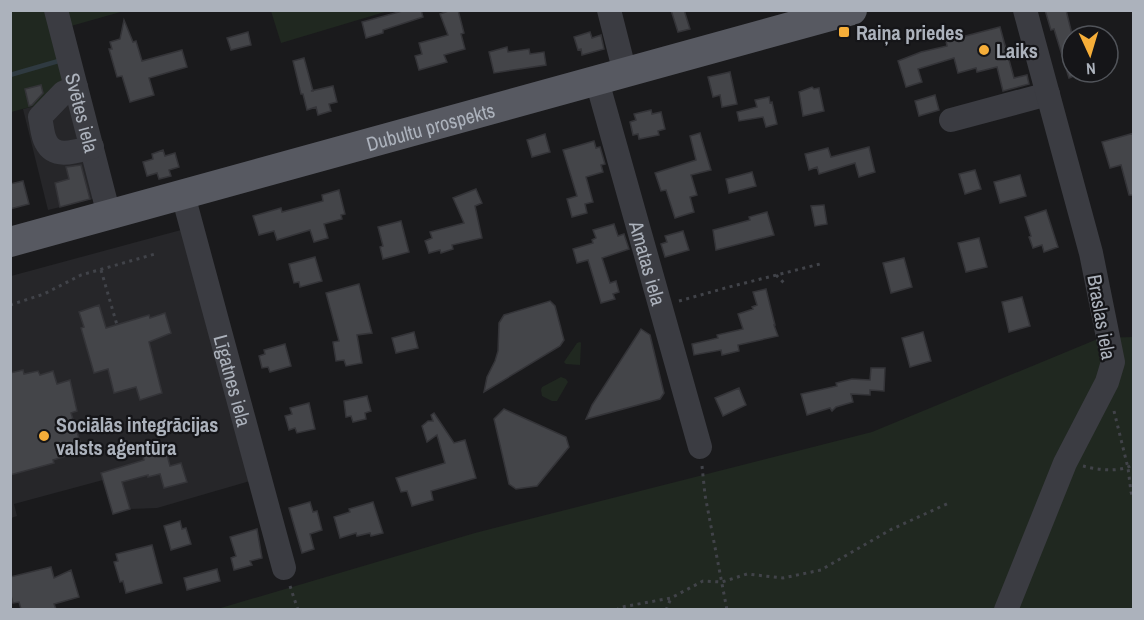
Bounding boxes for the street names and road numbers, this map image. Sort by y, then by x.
street label: Svētes iela [59,70,106,155]
street label: Dubultu prospekts [363,96,498,157]
street label: Amatas iela [623,217,673,308]
street label: Braslas iela [1081,272,1123,362]
street label: Līgatnes iela [208,331,258,429]

